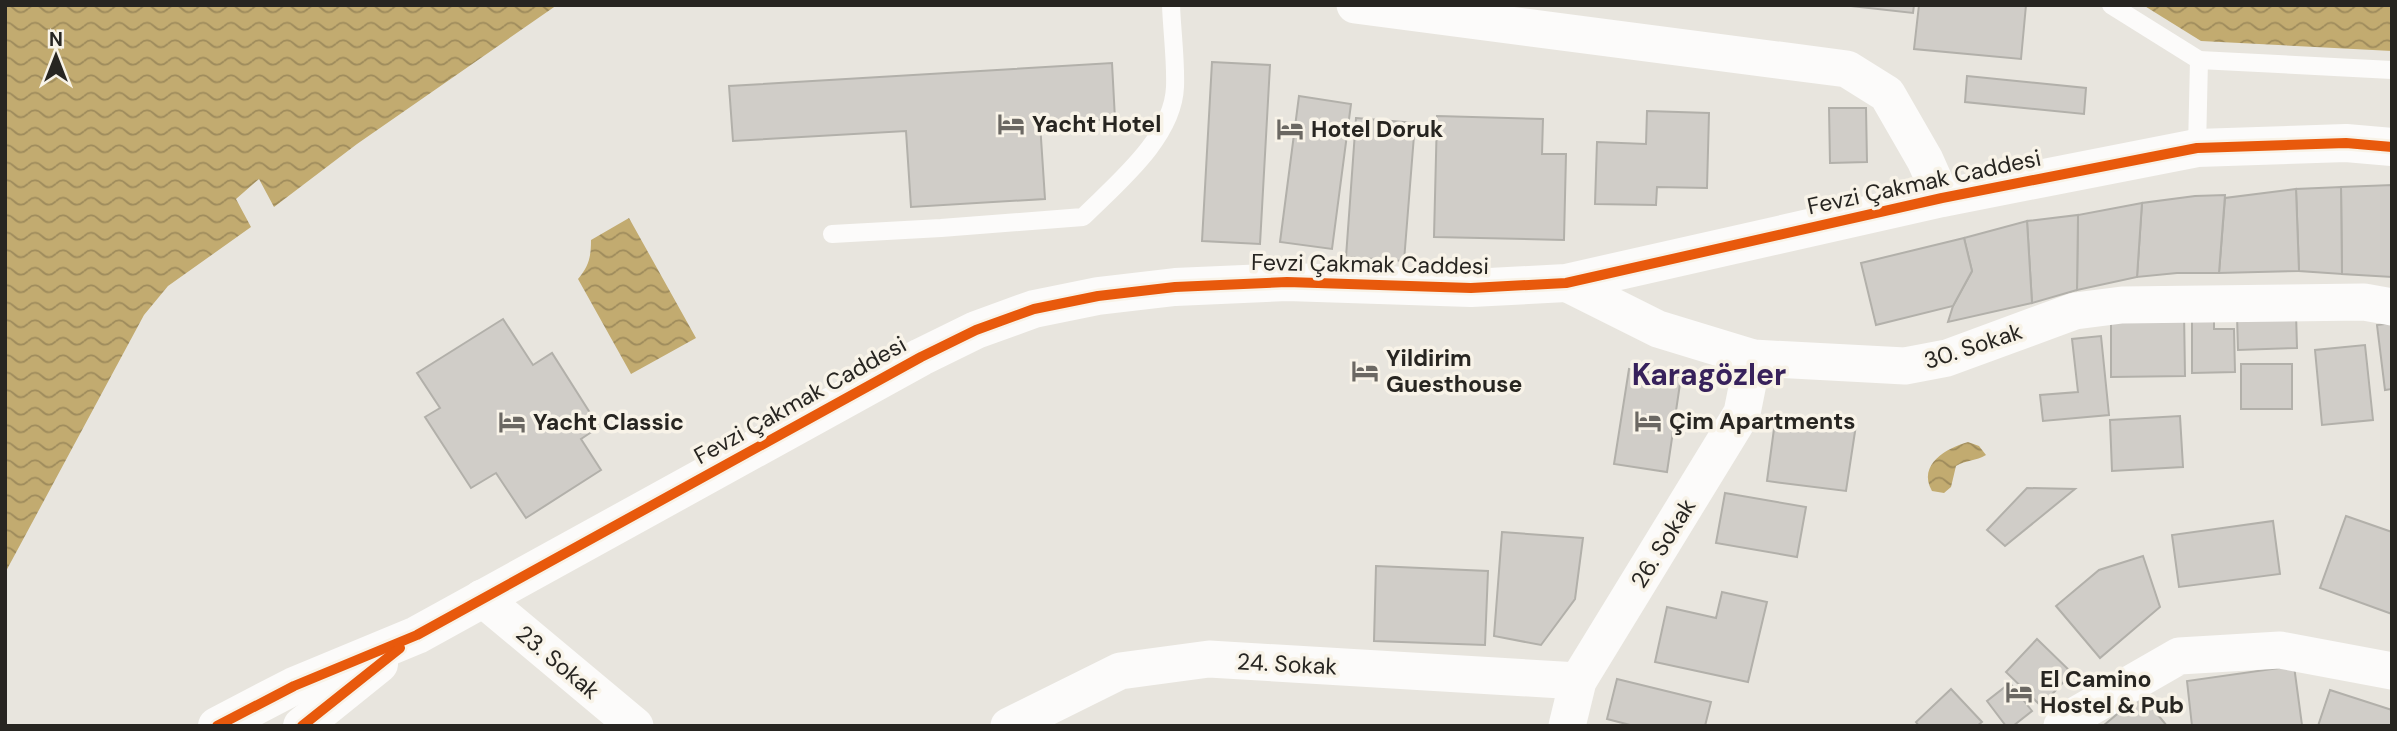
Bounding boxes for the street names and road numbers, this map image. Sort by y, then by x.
street label: Fevzi Çakmak Caddesi [1804,143,2044,221]
street label: Fevzi Çakmak Caddesi [1251,247,1489,281]
street label: 30. Sokak [1920,316,2026,376]
street label: Fevzi Çakmak Caddesi [689,329,911,471]
street label: 26. Sokak [1624,492,1702,593]
street label: 23. Sokak [510,618,606,706]
street label: 24. Sokak [1236,646,1338,682]

